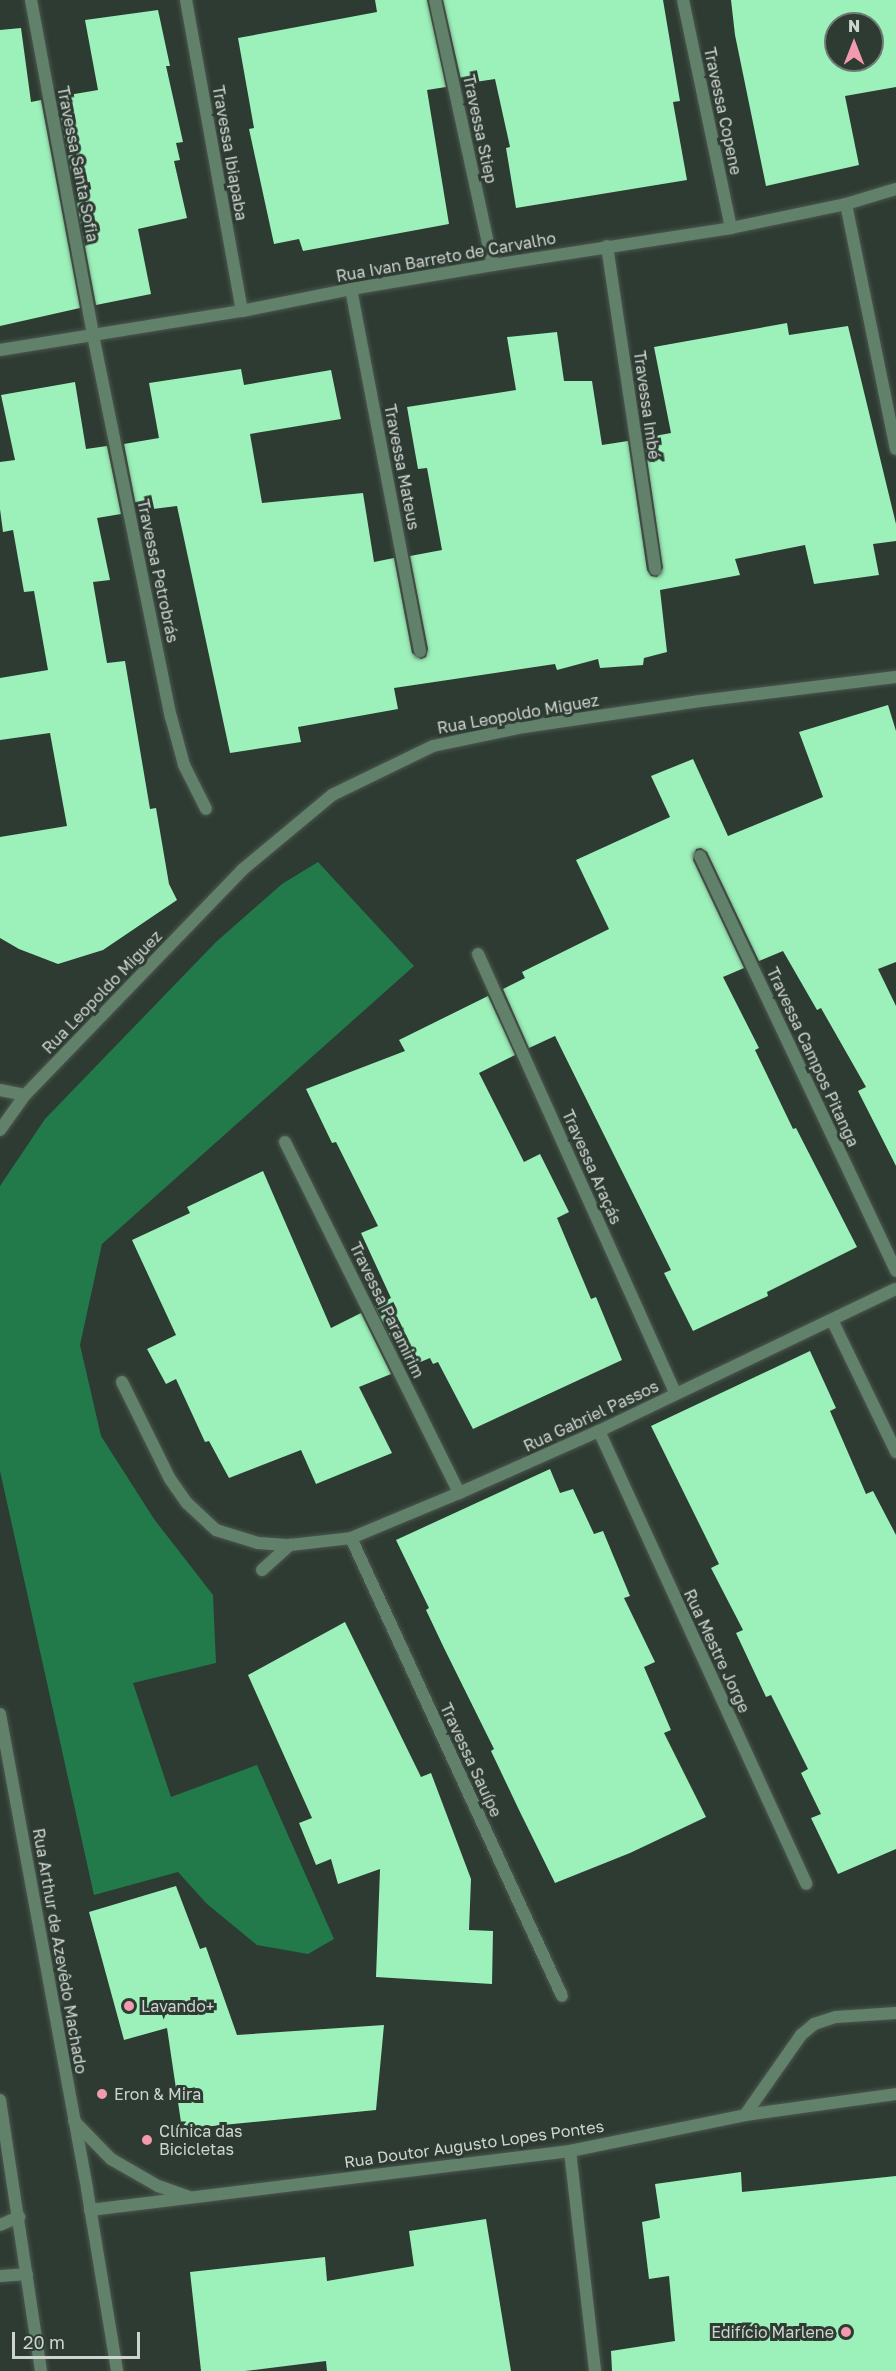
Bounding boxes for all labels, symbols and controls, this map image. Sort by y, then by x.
north arrow [824,12,884,72]
text: N [848,16,860,36]
street label: Travessa Copene [700,45,746,177]
street label: Travessa Stiep [459,73,501,185]
street label: Travessa Santa Sofia [53,84,103,244]
street label: Travessa Ibiapaba [209,84,251,222]
street label: Rua Ivan Barreto de Carvalho [335,228,557,286]
street label: Travessa Imbé [630,349,664,461]
street label: Travessa Mateus [380,403,424,531]
street label: Travessa Petrobrás [133,497,183,645]
street label: Rua Leopoldo Miguez [436,690,600,738]
street label: Rua Leopoldo Miguez [38,926,166,1058]
street label: Travessa Campos Pitanga [763,964,863,1150]
street label: Travessa Araçás [558,1107,626,1227]
street label: Travessa Paramirim [346,1239,428,1381]
street label: Rua Gabriel Passos [520,1376,662,1456]
street label: Rua Mestre Jorge [680,1586,754,1716]
street label: Travessa Sauípe [436,1700,506,1820]
street label: Rua Arthur de Azevêdo Machado [29,1827,91,2075]
place label: Lavando+ [141,1996,215,2016]
marker: Lavando+ [122,1999,136,2013]
place label: Eron & Mira [114,2084,201,2104]
marker: Eron & Mira [95,2087,109,2101]
street label: Rua Doutor Augusto Lopes Pontes [343,2116,605,2172]
place label: Clínica das Bicicletas [159,2121,243,2159]
marker: Clínica das Bicicletas [140,2133,154,2147]
scale bar [15,2320,142,2358]
place label: Edifício Marlene [711,2322,834,2342]
marker: Edifício Marlene [839,2325,853,2339]
text: 20 m [23,2331,65,2353]

